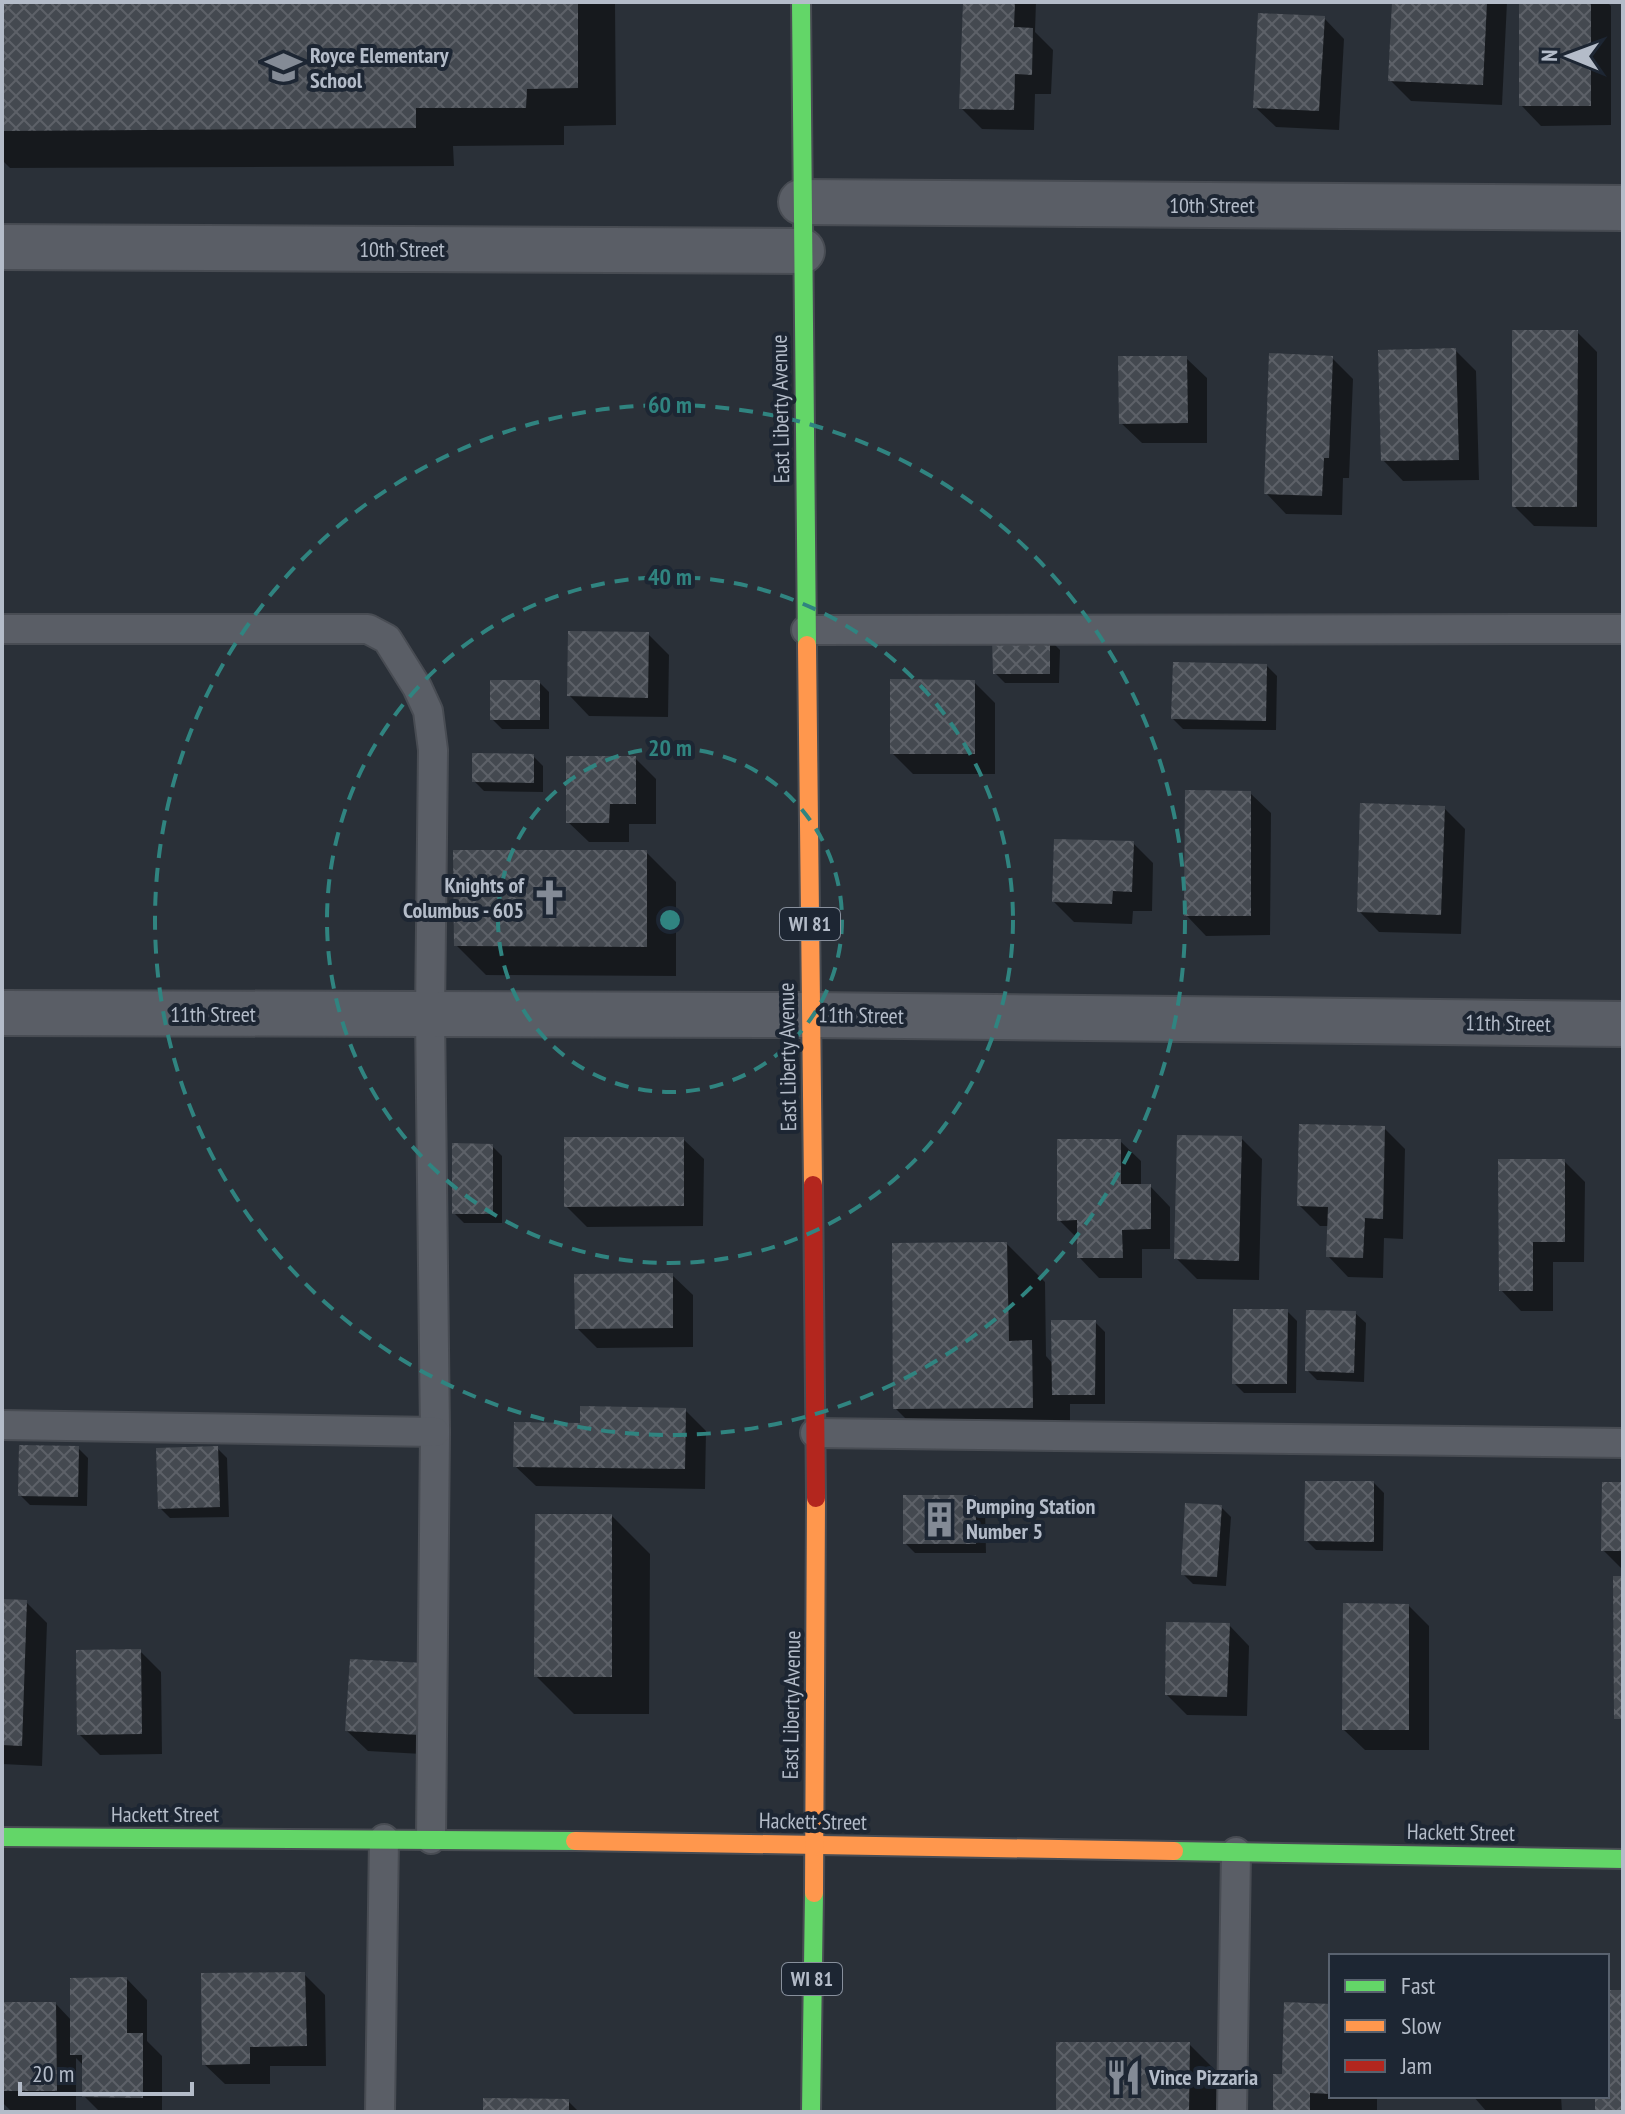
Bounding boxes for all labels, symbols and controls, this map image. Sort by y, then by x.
north arrow [1529,16,1609,96]
place label: Royce Elementary School [310,41,450,94]
school or university icon: Royce Elementary School [265,49,303,87]
text: N [1535,49,1563,62]
street label: 10th Street [1169,191,1255,219]
street label: 10th Street [359,235,445,263]
street label: East Liberty Avenue [765,334,795,484]
text: 60 m [648,389,692,420]
text: 40 m [648,561,692,592]
text: 20 m [648,732,692,763]
place label: Knights of Columbus - 605 [403,871,525,924]
church icon: Knights of Columbus - 605 [531,879,569,917]
centre of rings [656,906,684,934]
road number: WI 81 [780,908,840,940]
street label: East Liberty Avenue [772,982,802,1132]
street label: 11th Street [170,1000,256,1028]
street label: 11th Street [818,1000,904,1030]
street label: 11th Street [1465,1008,1551,1038]
place label: Pumping Station Number 5 [966,1492,1096,1545]
building icon: Pumping Station Number 5 [921,1500,959,1538]
street label: East Liberty Avenue [776,1630,806,1780]
street label: Hackett Street [111,1800,219,1828]
street label: Hackett Street [759,1806,867,1836]
street label: Hackett Street [1407,1817,1515,1847]
legend [1329,1954,1609,2098]
road number: WI 81 [782,1963,842,1995]
text: Fast [1401,1970,1436,2001]
text: Slow [1401,2010,1442,2041]
scale bar [20,2046,192,2096]
text: Jam [1400,2050,1432,2081]
text: 20 m [32,2058,74,2089]
restaurant icon: Vince Pizzaria [1104,2058,1142,2096]
place label: Vince Pizzaria [1148,2063,1258,2091]

